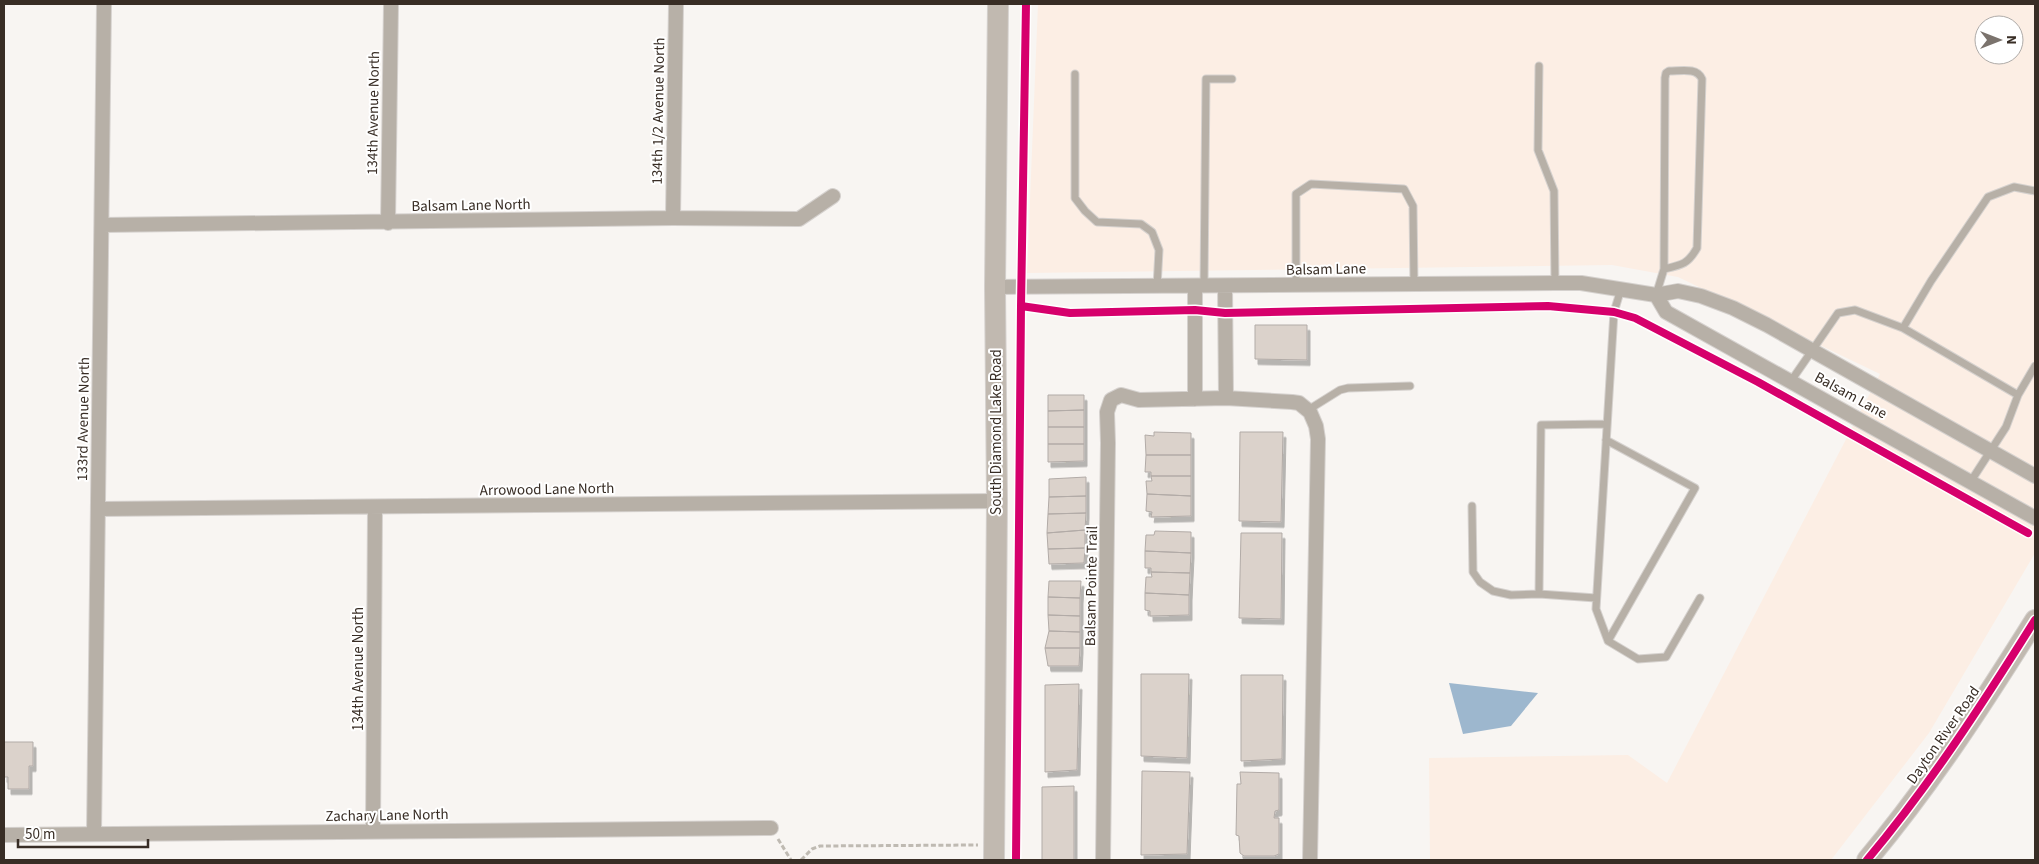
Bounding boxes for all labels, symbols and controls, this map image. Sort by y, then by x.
north arrow [1974,15,2024,65]
text: N [2001,35,2021,45]
street label: 134th 1/2 Avenue North [647,37,670,185]
street label: 134th Avenue North [362,51,385,175]
street label: Balsam Lane North [411,194,531,217]
street label: Balsam Lane [1286,258,1366,281]
street label: South Diamond Lake Road [986,349,1007,515]
street label: 133rd Avenue North [72,357,95,481]
street label: Balsam Lane [1811,367,1891,424]
street label: Arrowood Lane North [480,478,614,501]
street label: Balsam Pointe Trail [1080,526,1103,646]
street label: 134th Avenue North [348,607,369,731]
street label: Dayton River Road [1902,682,1985,788]
street label: Zachary Lane North [325,804,449,827]
scale bar [18,816,148,848]
text: 50 m [25,824,55,845]

